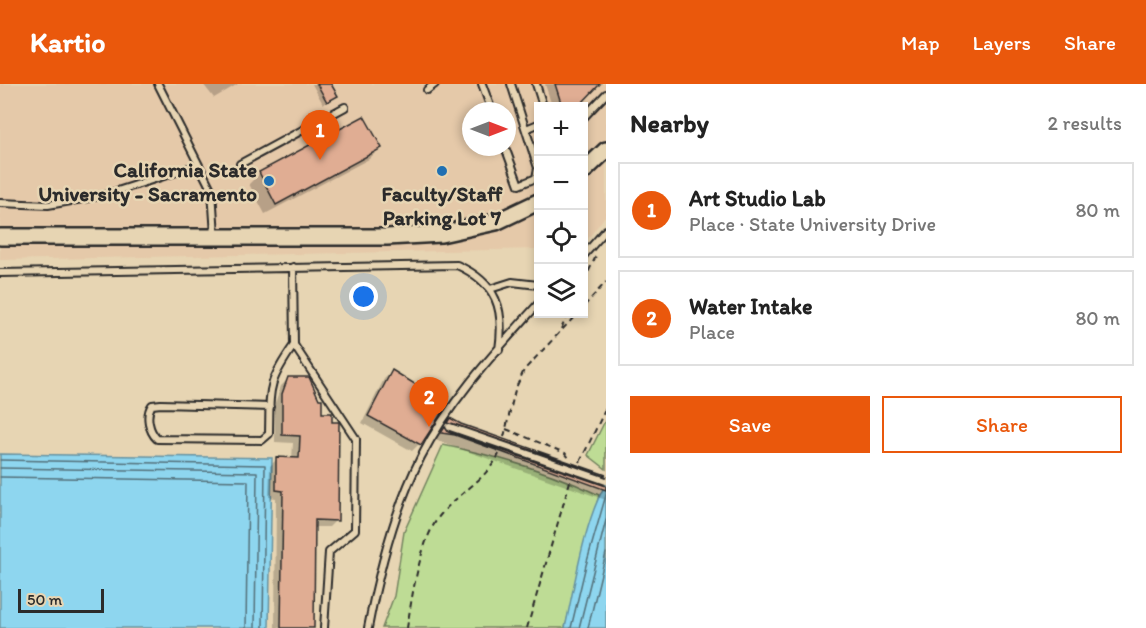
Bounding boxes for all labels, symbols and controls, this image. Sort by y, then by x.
text: Kartio [30,25,105,59]
text: Map [901,30,940,55]
text: Layers [973,30,1031,55]
text: Share [1064,30,1116,55]
north arrow [462,102,516,156]
map controls [534,102,588,318]
button: + [534,102,588,156]
text: Nearby [630,107,709,139]
pin: 1 [300,110,340,160]
text: 2 results [1048,111,1122,135]
button: − [534,156,588,210]
place label: California State University - Sacramento [38,157,257,207]
marker: Faculty/Staff Parking Lot 7 [435,164,449,178]
marker: California State University - Sacramento [262,174,276,188]
place label: Faculty/Staff Parking Lot 7 [382,181,503,231]
text: Art Studio Lab [689,185,826,212]
text: 1 [647,198,656,222]
text: 80 m [1075,198,1120,222]
button: locate [534,210,588,264]
text: Place · State University Drive [689,212,936,236]
button: layers [534,264,588,318]
your location [349,282,378,311]
text: Water Intake [689,293,812,320]
text: 2 [646,306,657,330]
text: 80 m [1075,306,1120,330]
text: Place [689,320,735,344]
pin: 2 [410,378,448,427]
button: Save [630,396,870,453]
button: Share [882,396,1122,453]
scale bar [18,586,104,614]
text: 50 m [27,590,62,609]

